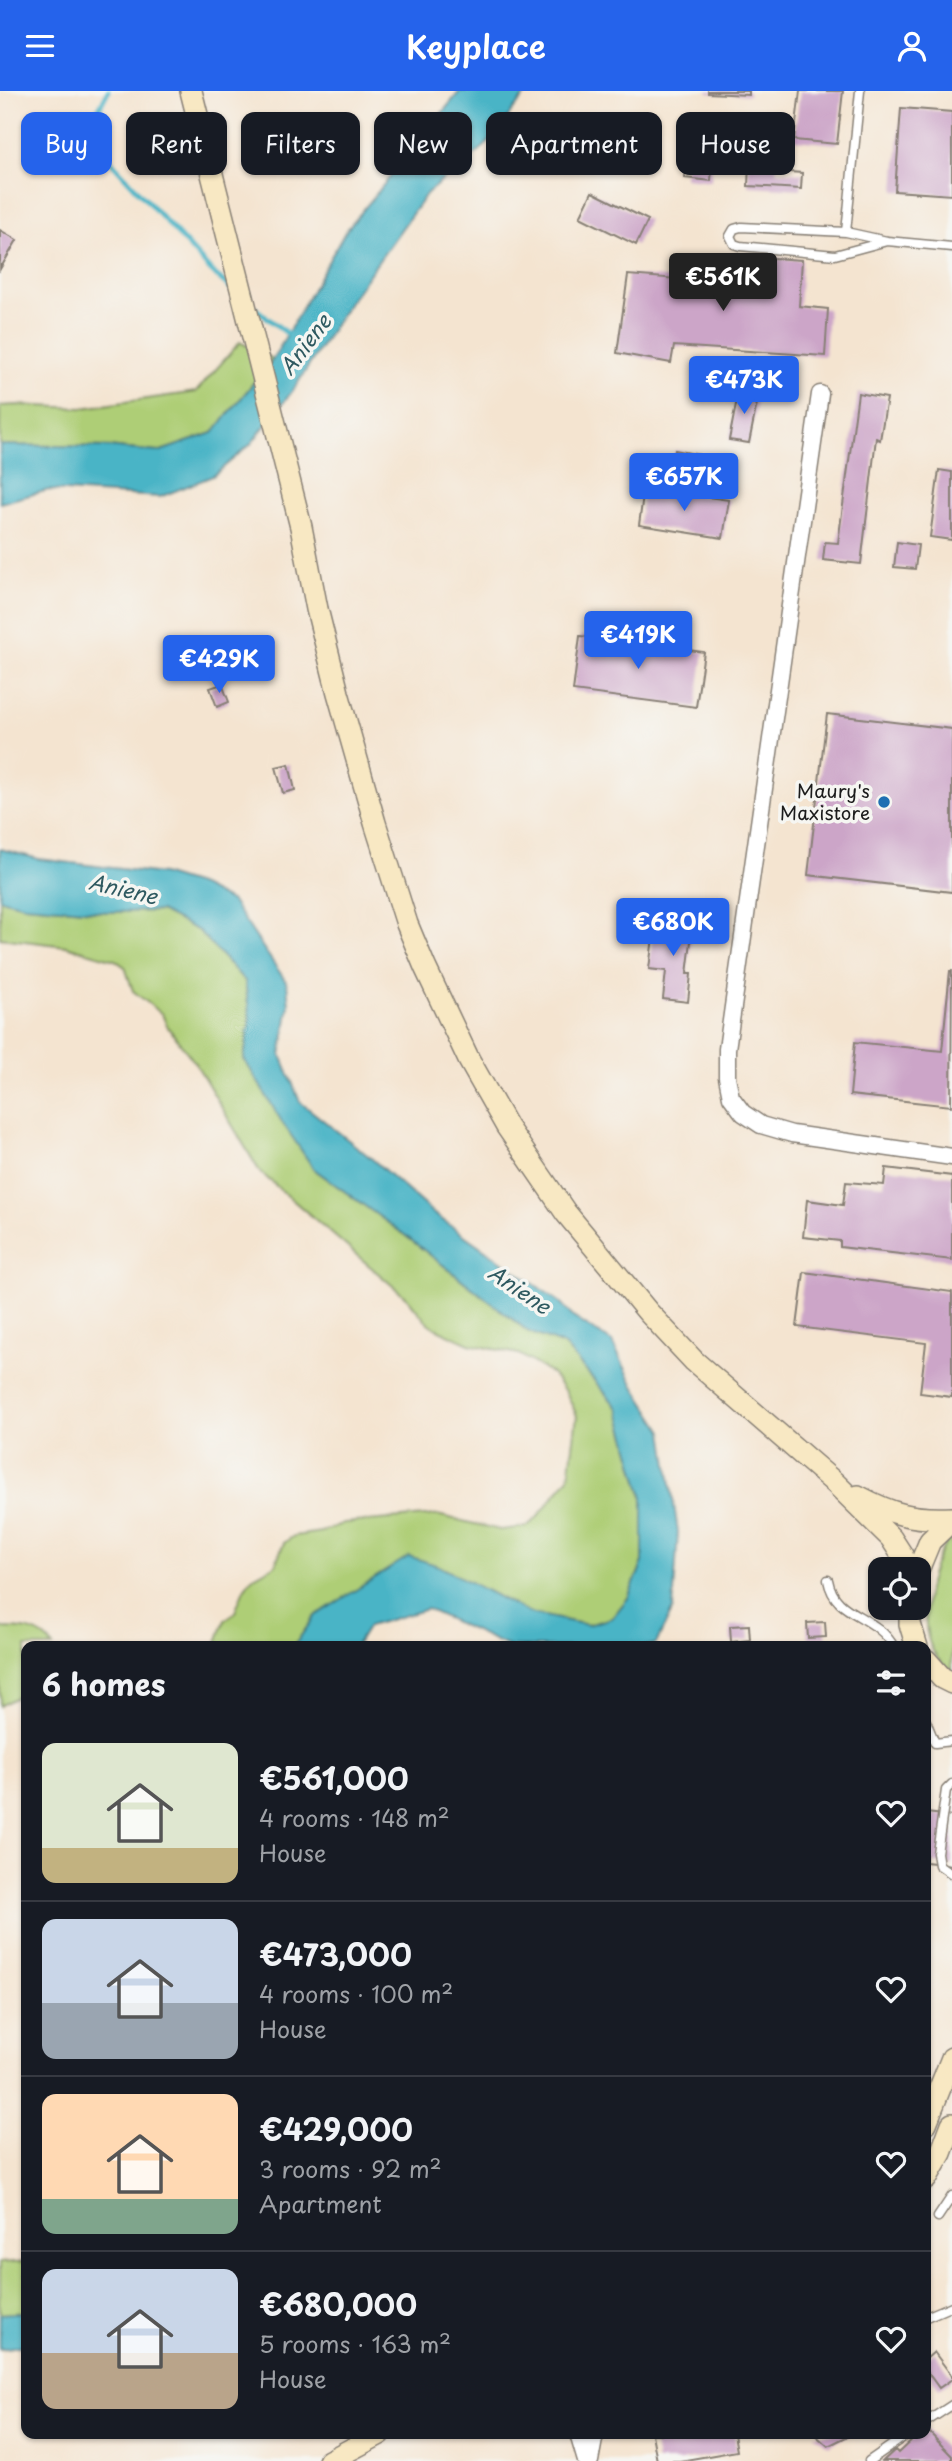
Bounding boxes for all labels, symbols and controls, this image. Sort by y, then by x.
text: Keyplace [406,22,546,70]
icon: menu [21,27,59,65]
icon: person [893,27,931,65]
chip: Buy [21,112,112,175]
chip: Rent [126,112,227,175]
chip: Filters [241,112,360,175]
chip: New [374,112,472,175]
chip: Apartment [486,112,662,175]
chip: House [676,112,795,175]
pin: €561K [674,253,772,313]
text: €561K [685,258,761,293]
water label: Aniene [271,305,339,381]
pin: €473K [695,357,793,416]
text: €473K [705,361,783,396]
pin: €657K [635,453,733,513]
text: €657K [645,458,723,493]
pin: €419K [589,611,687,671]
text: €419K [600,616,676,651]
pin: €429K [170,635,268,695]
text: €429K [179,640,259,675]
place label: Maury's Maxistore [780,776,870,826]
marker: Maury's Maxistore [876,794,892,810]
water label: Aniene [86,865,162,912]
pin: €680K [624,899,722,958]
text: €680K [632,903,714,938]
water label: Aniene [483,1256,559,1322]
map controls [868,1557,931,1620]
button: locate [868,1557,931,1620]
text: 6 homes [42,1661,165,1706]
icon: filters [872,1664,910,1702]
text: €561,000 [259,1755,409,1800]
icon: home [98,1771,182,1855]
icon: heart [872,1794,910,1832]
text: 4 rooms · 148 m² [259,1800,450,1835]
text: House [259,1835,326,1870]
text: €473,000 [259,1931,412,1976]
icon: home [98,1947,182,2031]
icon: heart [872,1970,910,2008]
text: 4 rooms · 100 m² [259,1976,453,2011]
text: House [259,2011,326,2046]
text: €429,000 [259,2106,413,2151]
icon: home [98,2122,182,2206]
icon: heart [872,2145,910,2183]
text: 3 rooms · 92 m² [259,2151,442,2186]
text: Apartment [259,2186,382,2221]
text: €680,000 [259,2281,417,2326]
icon: home [98,2297,182,2381]
icon: heart [872,2320,910,2358]
text: 5 rooms · 163 m² [259,2326,451,2361]
text: House [259,2361,326,2396]

